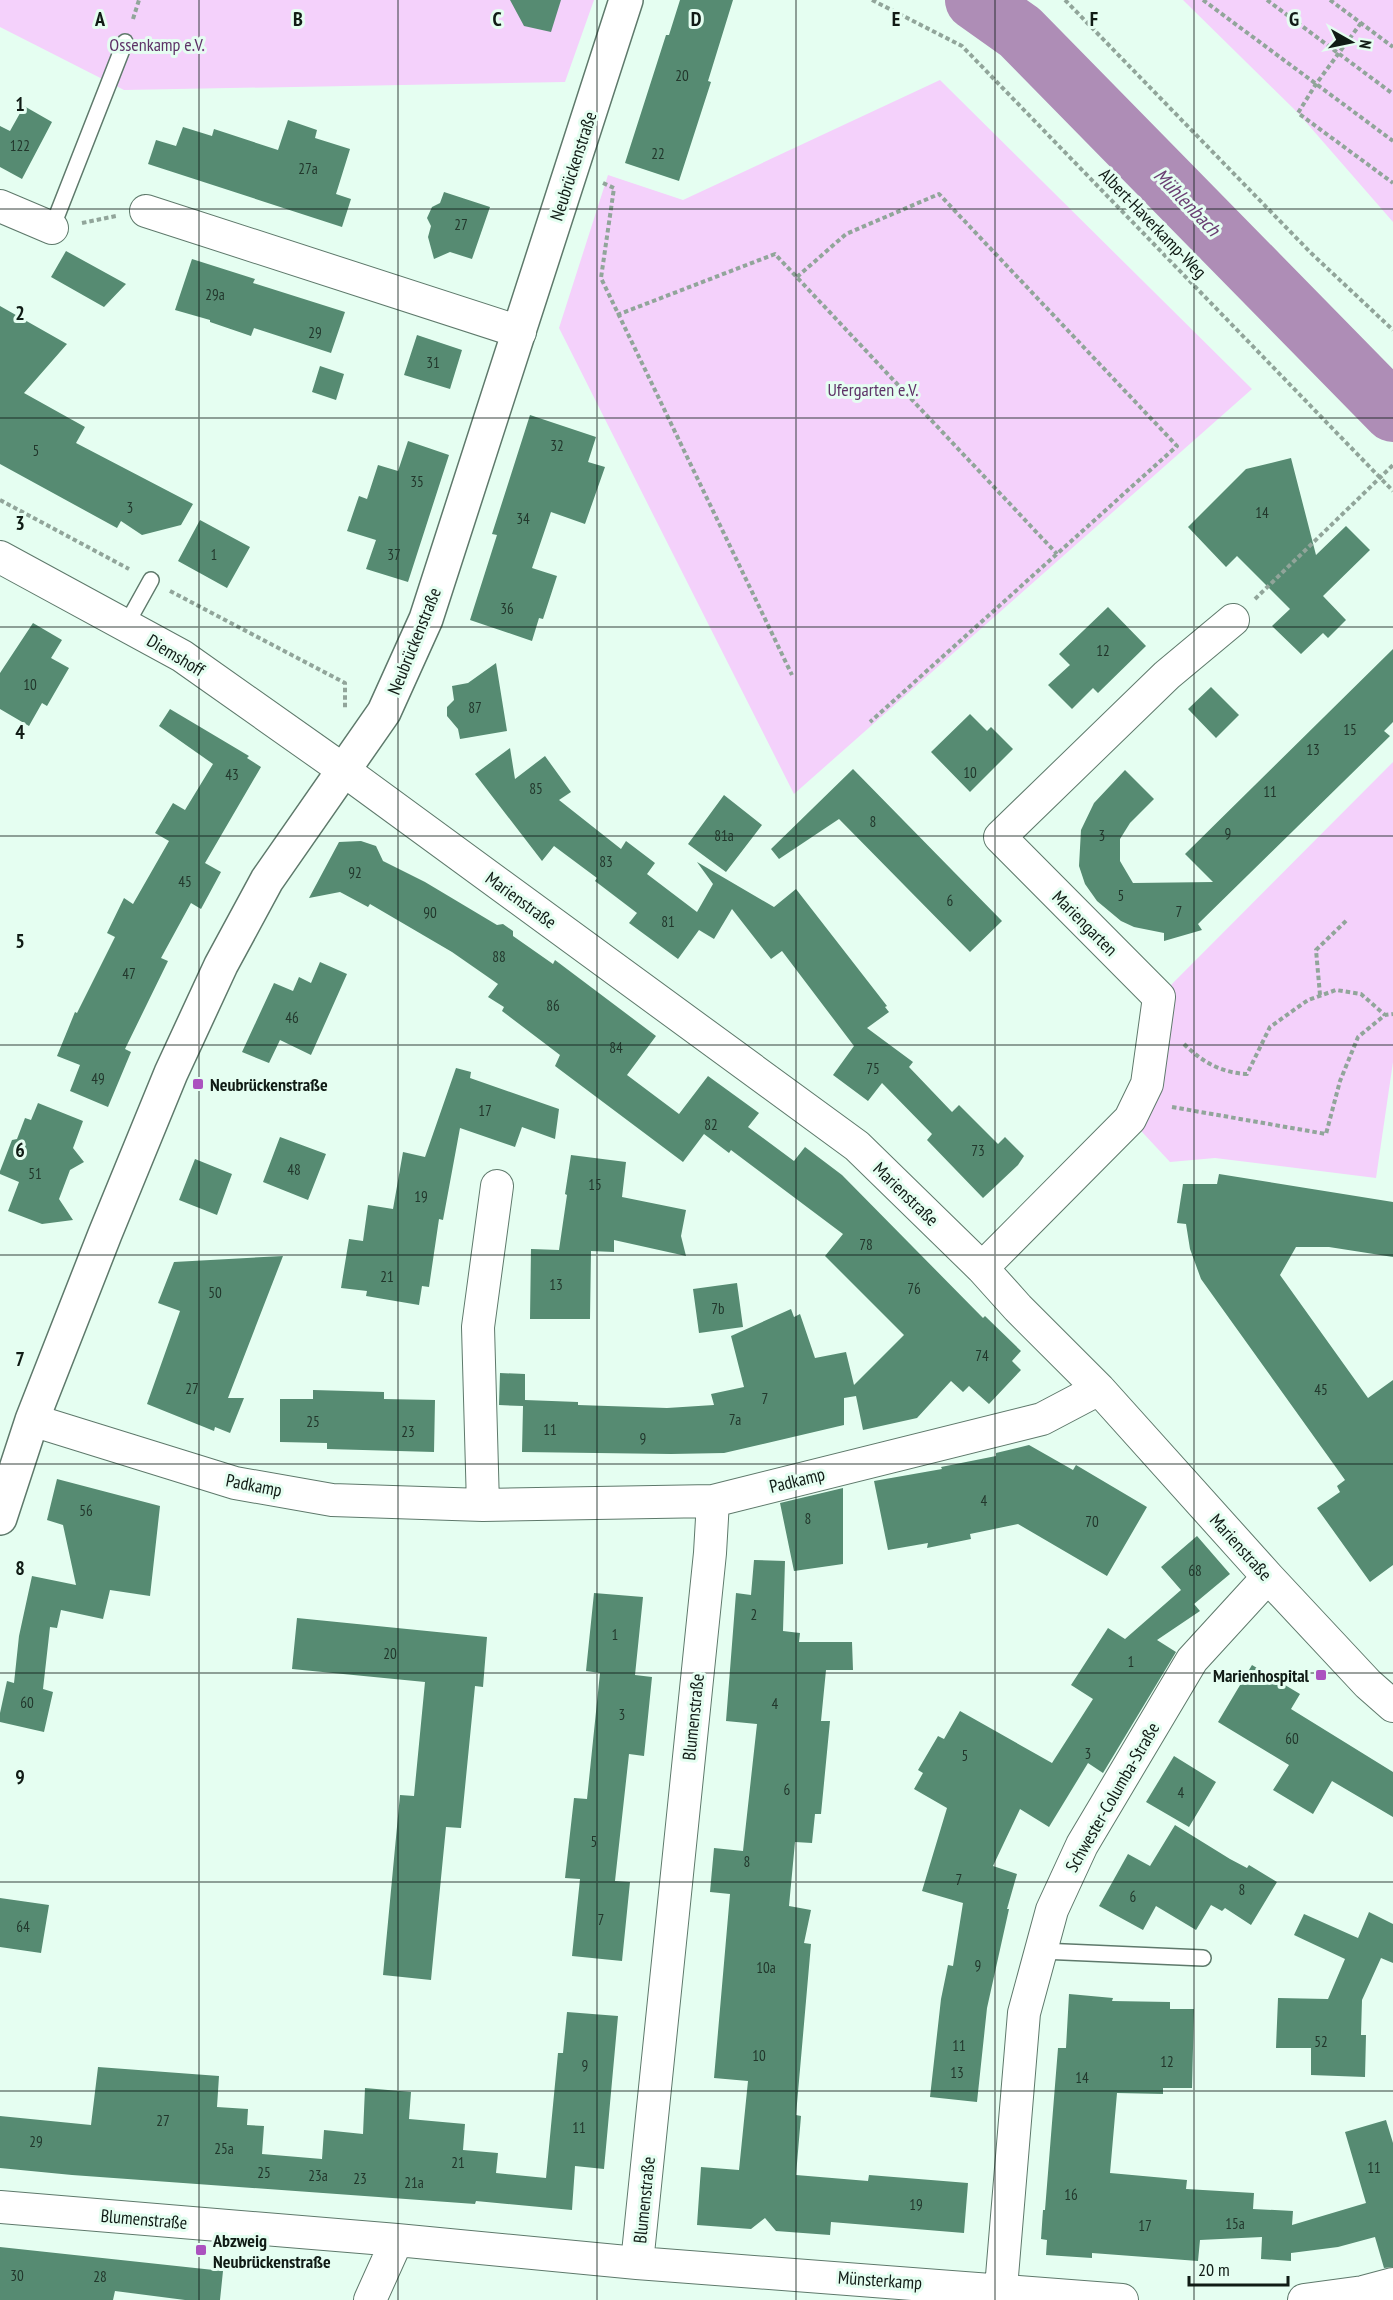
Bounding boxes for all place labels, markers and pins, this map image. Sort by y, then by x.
place label: Neubrückenstraße [210,1073,328,1096]
marker: Neubrückenstraße [191,1077,205,1091]
place label: Marienhospital [1213,1664,1310,1687]
marker: Marienhospital [1314,1668,1328,1682]
place label: Abzweig Neubrückenstraße [212,2229,331,2273]
marker: Abzweig Neubrückenstraße [194,2243,208,2257]

